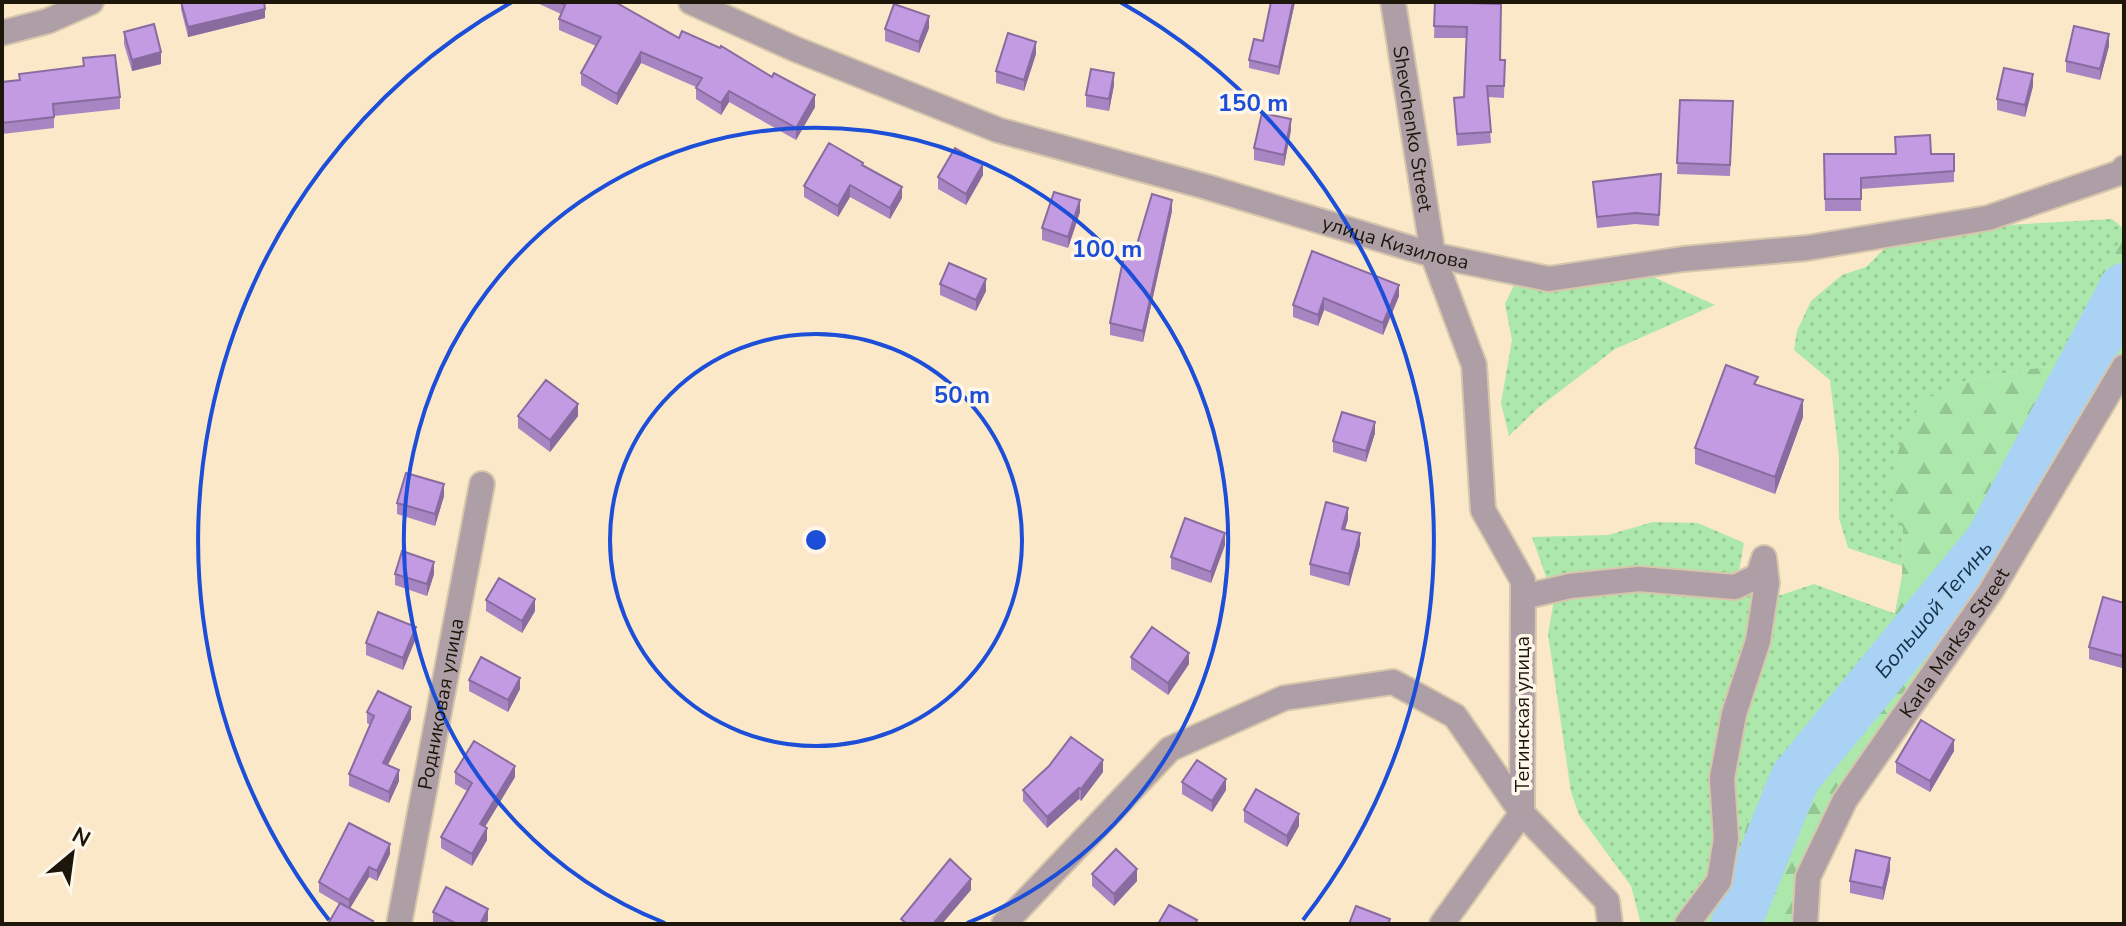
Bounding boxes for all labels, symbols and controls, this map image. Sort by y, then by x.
street label: Shevchenko Street [1387,44,1440,214]
text: 150 m [1218,87,1288,119]
street label: улица Кизилова [1319,209,1471,276]
text: 100 m [1072,233,1142,265]
text: 50 m [934,379,990,411]
centre of rings [802,526,830,554]
water label: Большой Тегинь [1868,534,2000,685]
street label: Karla Marksa Street [1893,562,2016,723]
street label: Родниковая улица [411,616,470,792]
street label: Тегинская улица [1509,636,1536,792]
north arrow [32,814,112,894]
text: N [67,820,96,854]

